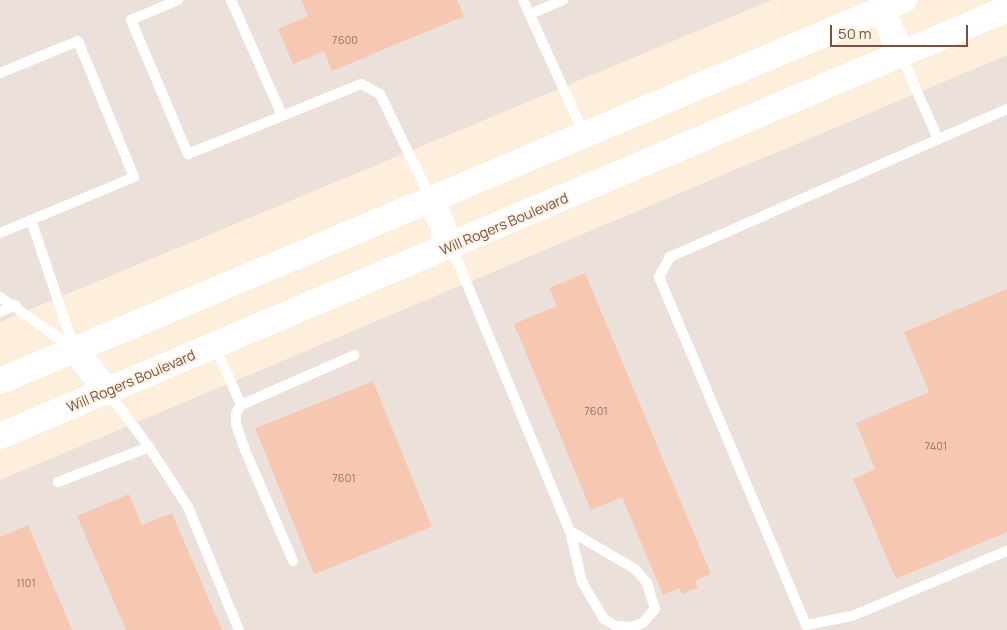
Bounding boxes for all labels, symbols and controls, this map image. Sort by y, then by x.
scale bar [832,15,970,47]
text: 50 m [838,23,872,44]
house number: 7600 [332,33,358,47]
street label: Will Rogers Boulevard [437,189,571,259]
street label: Will Rogers Boulevard [64,346,198,416]
house number: 7601 [584,404,608,418]
house number: 7401 [925,439,947,453]
house number: 7601 [332,471,356,485]
house number: 1101 [16,576,36,590]

